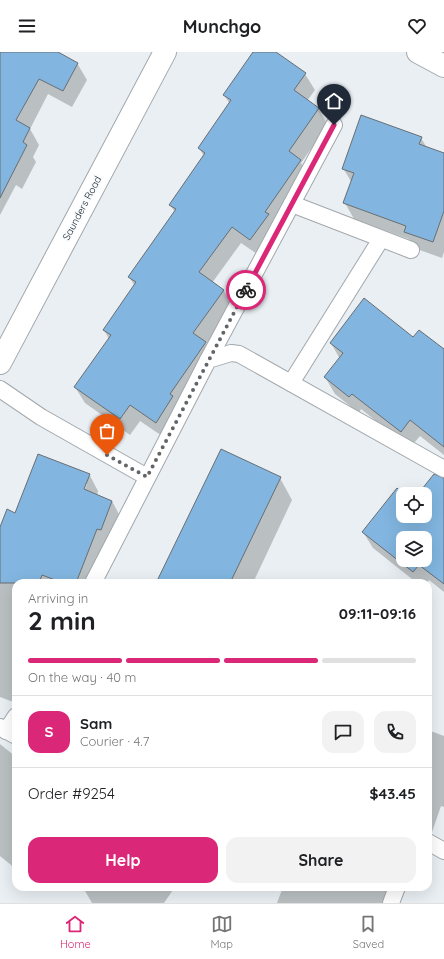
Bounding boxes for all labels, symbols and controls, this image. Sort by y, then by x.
icon: menu [16,15,38,37]
text: Munchgo [183,15,261,38]
icon: heart [406,15,428,37]
pin [317,84,351,125]
icon: home [323,90,345,112]
street label: Saunders Road [60,174,104,242]
courier [226,270,266,310]
icon: bike [235,279,257,301]
pin [90,414,124,455]
icon: bag [96,420,118,442]
map controls [396,487,432,567]
button: locate [396,487,432,523]
button: layers [396,531,432,567]
text: Arriving in [28,590,88,606]
text: 2 min [28,604,96,637]
text: 09:11–09:16 [339,604,416,623]
text: On the way · 40 m [28,669,136,685]
button: chat [322,711,364,753]
button: phone [374,711,416,753]
text: Sam [80,714,112,733]
text: S [45,722,53,741]
text: Courier · 4.7 [80,733,149,749]
text: Order #9254 [28,784,115,803]
text: $43.45 [369,784,416,803]
button: Help [28,837,218,883]
button: Share [226,837,416,883]
tab: Home [60,913,91,951]
tab: Map [210,913,233,951]
tab: Saved [353,913,384,951]

